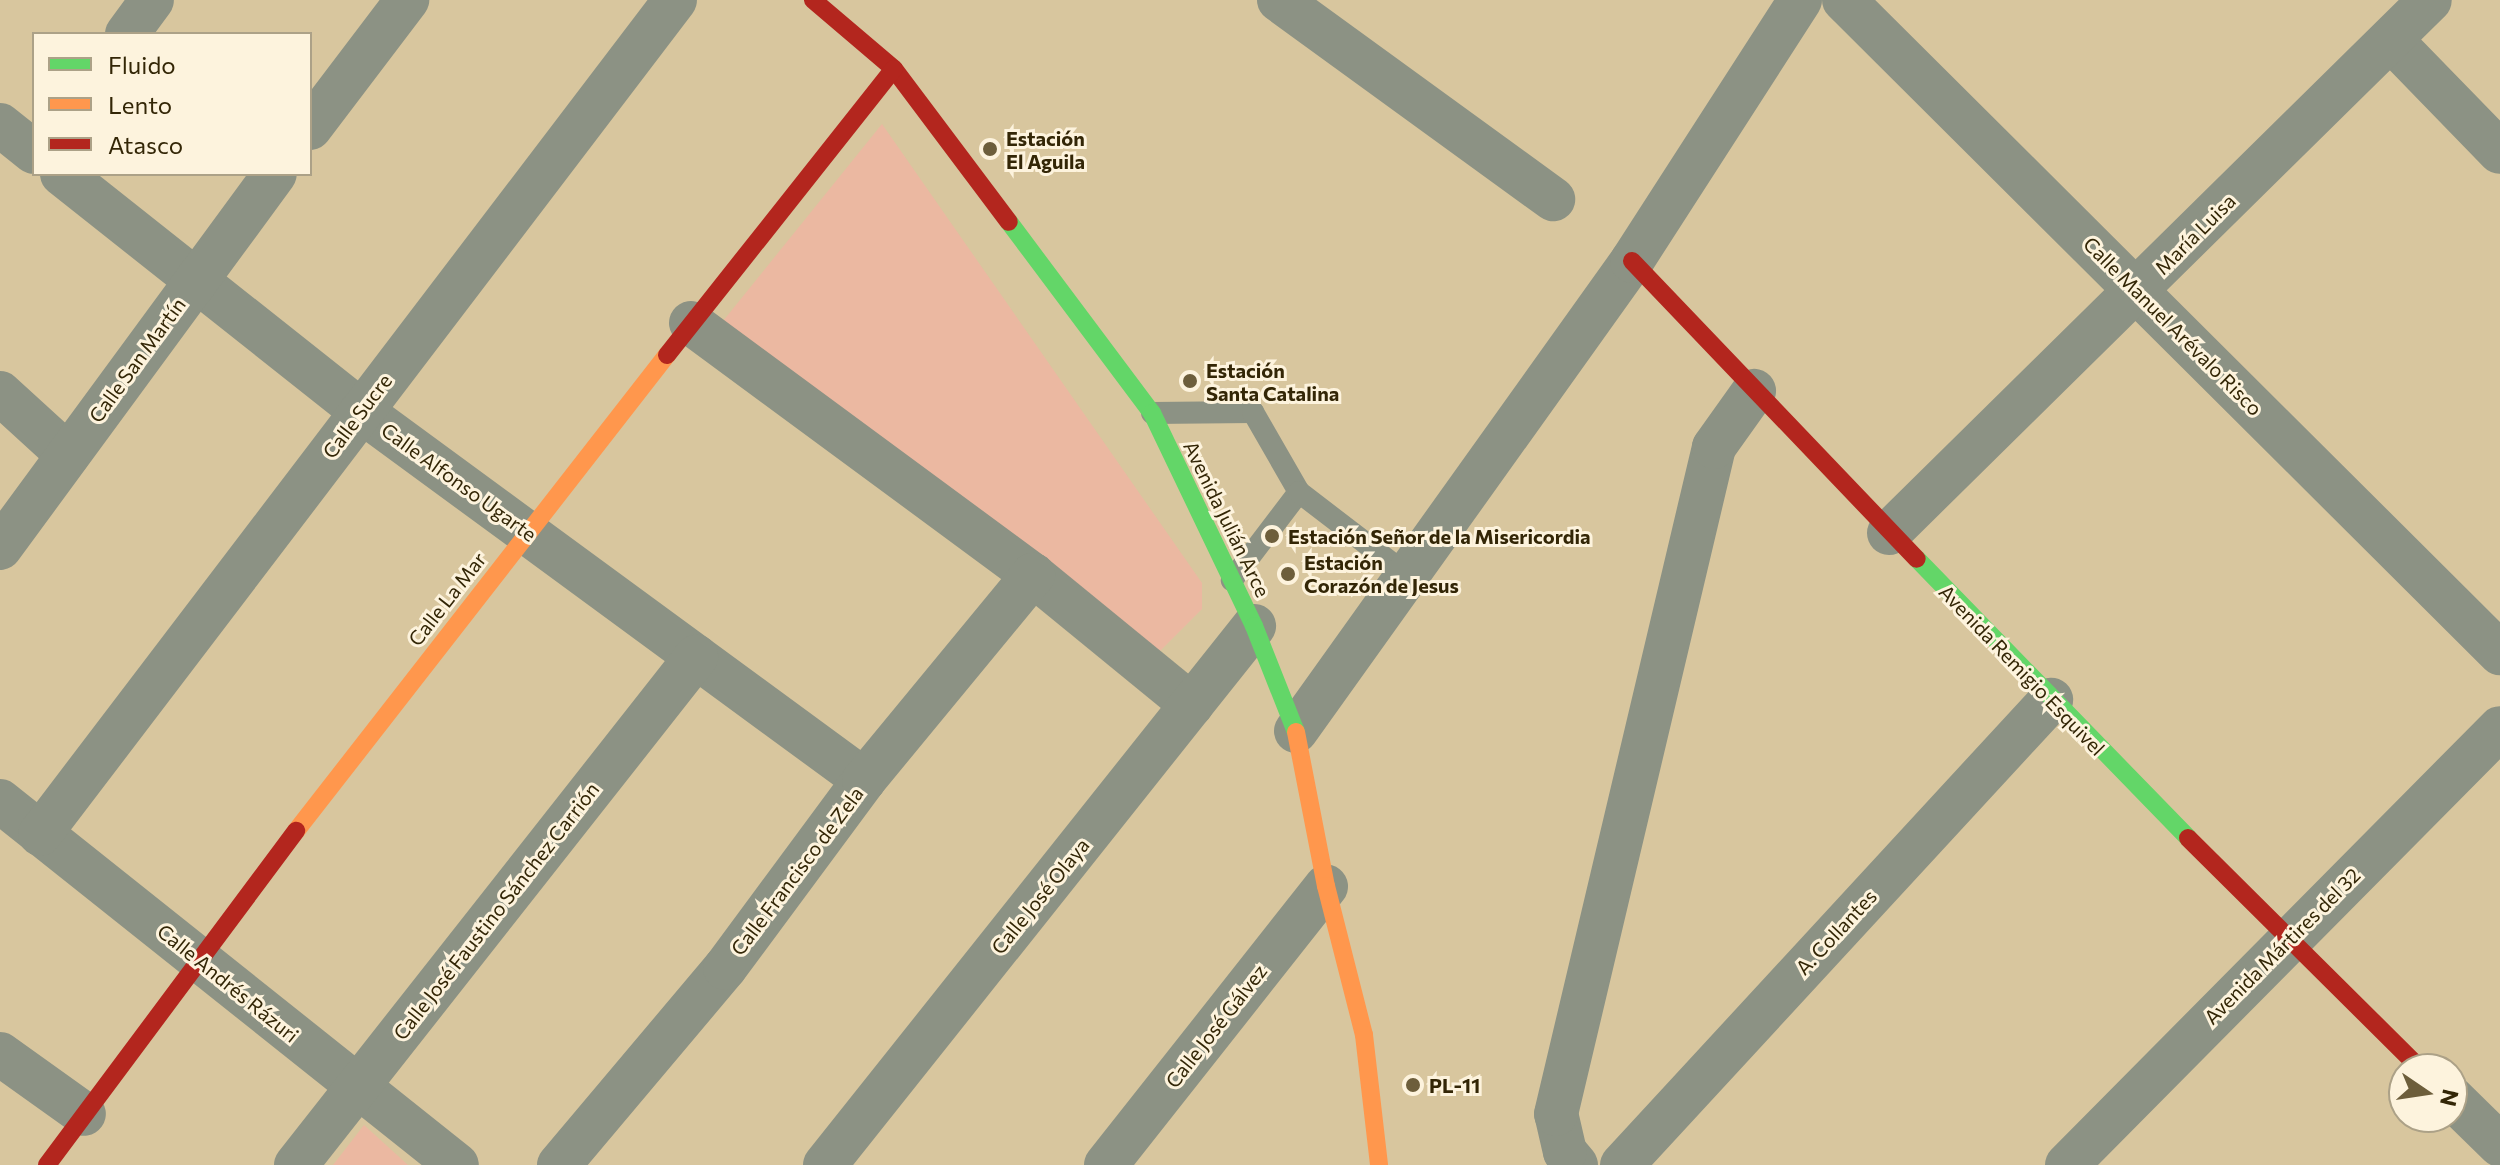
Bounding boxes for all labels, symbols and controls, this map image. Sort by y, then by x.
legend [32,32,312,176]
text: Fluido [108,50,176,79]
text: Lento [108,90,172,119]
place label: Estación El Aguila [1006,126,1085,173]
text: Atasco [108,130,183,159]
marker: Estación El Aguila [981,140,999,158]
street label: María Luisa [2150,189,2240,279]
street label: Calle Manuel Arévalo Risco [2079,232,2267,420]
street label: Calle San Martín [84,293,190,427]
place label: Estación Santa Catalina [1206,358,1339,405]
street label: Calle Sucre [317,369,397,463]
marker: Estación Santa Catalina [1181,372,1199,390]
street label: Calle Alfonso Ugarte [377,418,541,546]
street label: Avenida Julián Arce [1179,437,1275,601]
place label: Estación Señor de la Misericordia [1288,524,1591,548]
marker: Estación Señor de la Misericordia [1263,527,1281,545]
street label: Calle La Mar [403,548,491,650]
place label: Estación Corazón de Jesus [1304,550,1459,597]
marker: Estación Corazón de Jesus [1279,565,1297,583]
street label: Avenida Remigio Esquivel [1934,580,2110,760]
street label: Calle José Faustino Sánchez Carrión [388,778,604,1044]
street label: Calle Francisco de Zela [726,782,868,960]
street label: Calle José Olaya [986,833,1094,959]
street label: Avenida Mártires del 32 [2199,863,2365,1029]
street label: A. Collantes [1790,884,1882,980]
street label: Calle Andrés Rázuri [153,919,303,1047]
street label: Calle José Gálvez [1160,959,1272,1093]
north arrow [2388,1053,2468,1133]
place label: PL-11 [1429,1073,1480,1097]
marker: PL-11 [1404,1076,1422,1094]
text: N [2435,1087,2465,1109]

